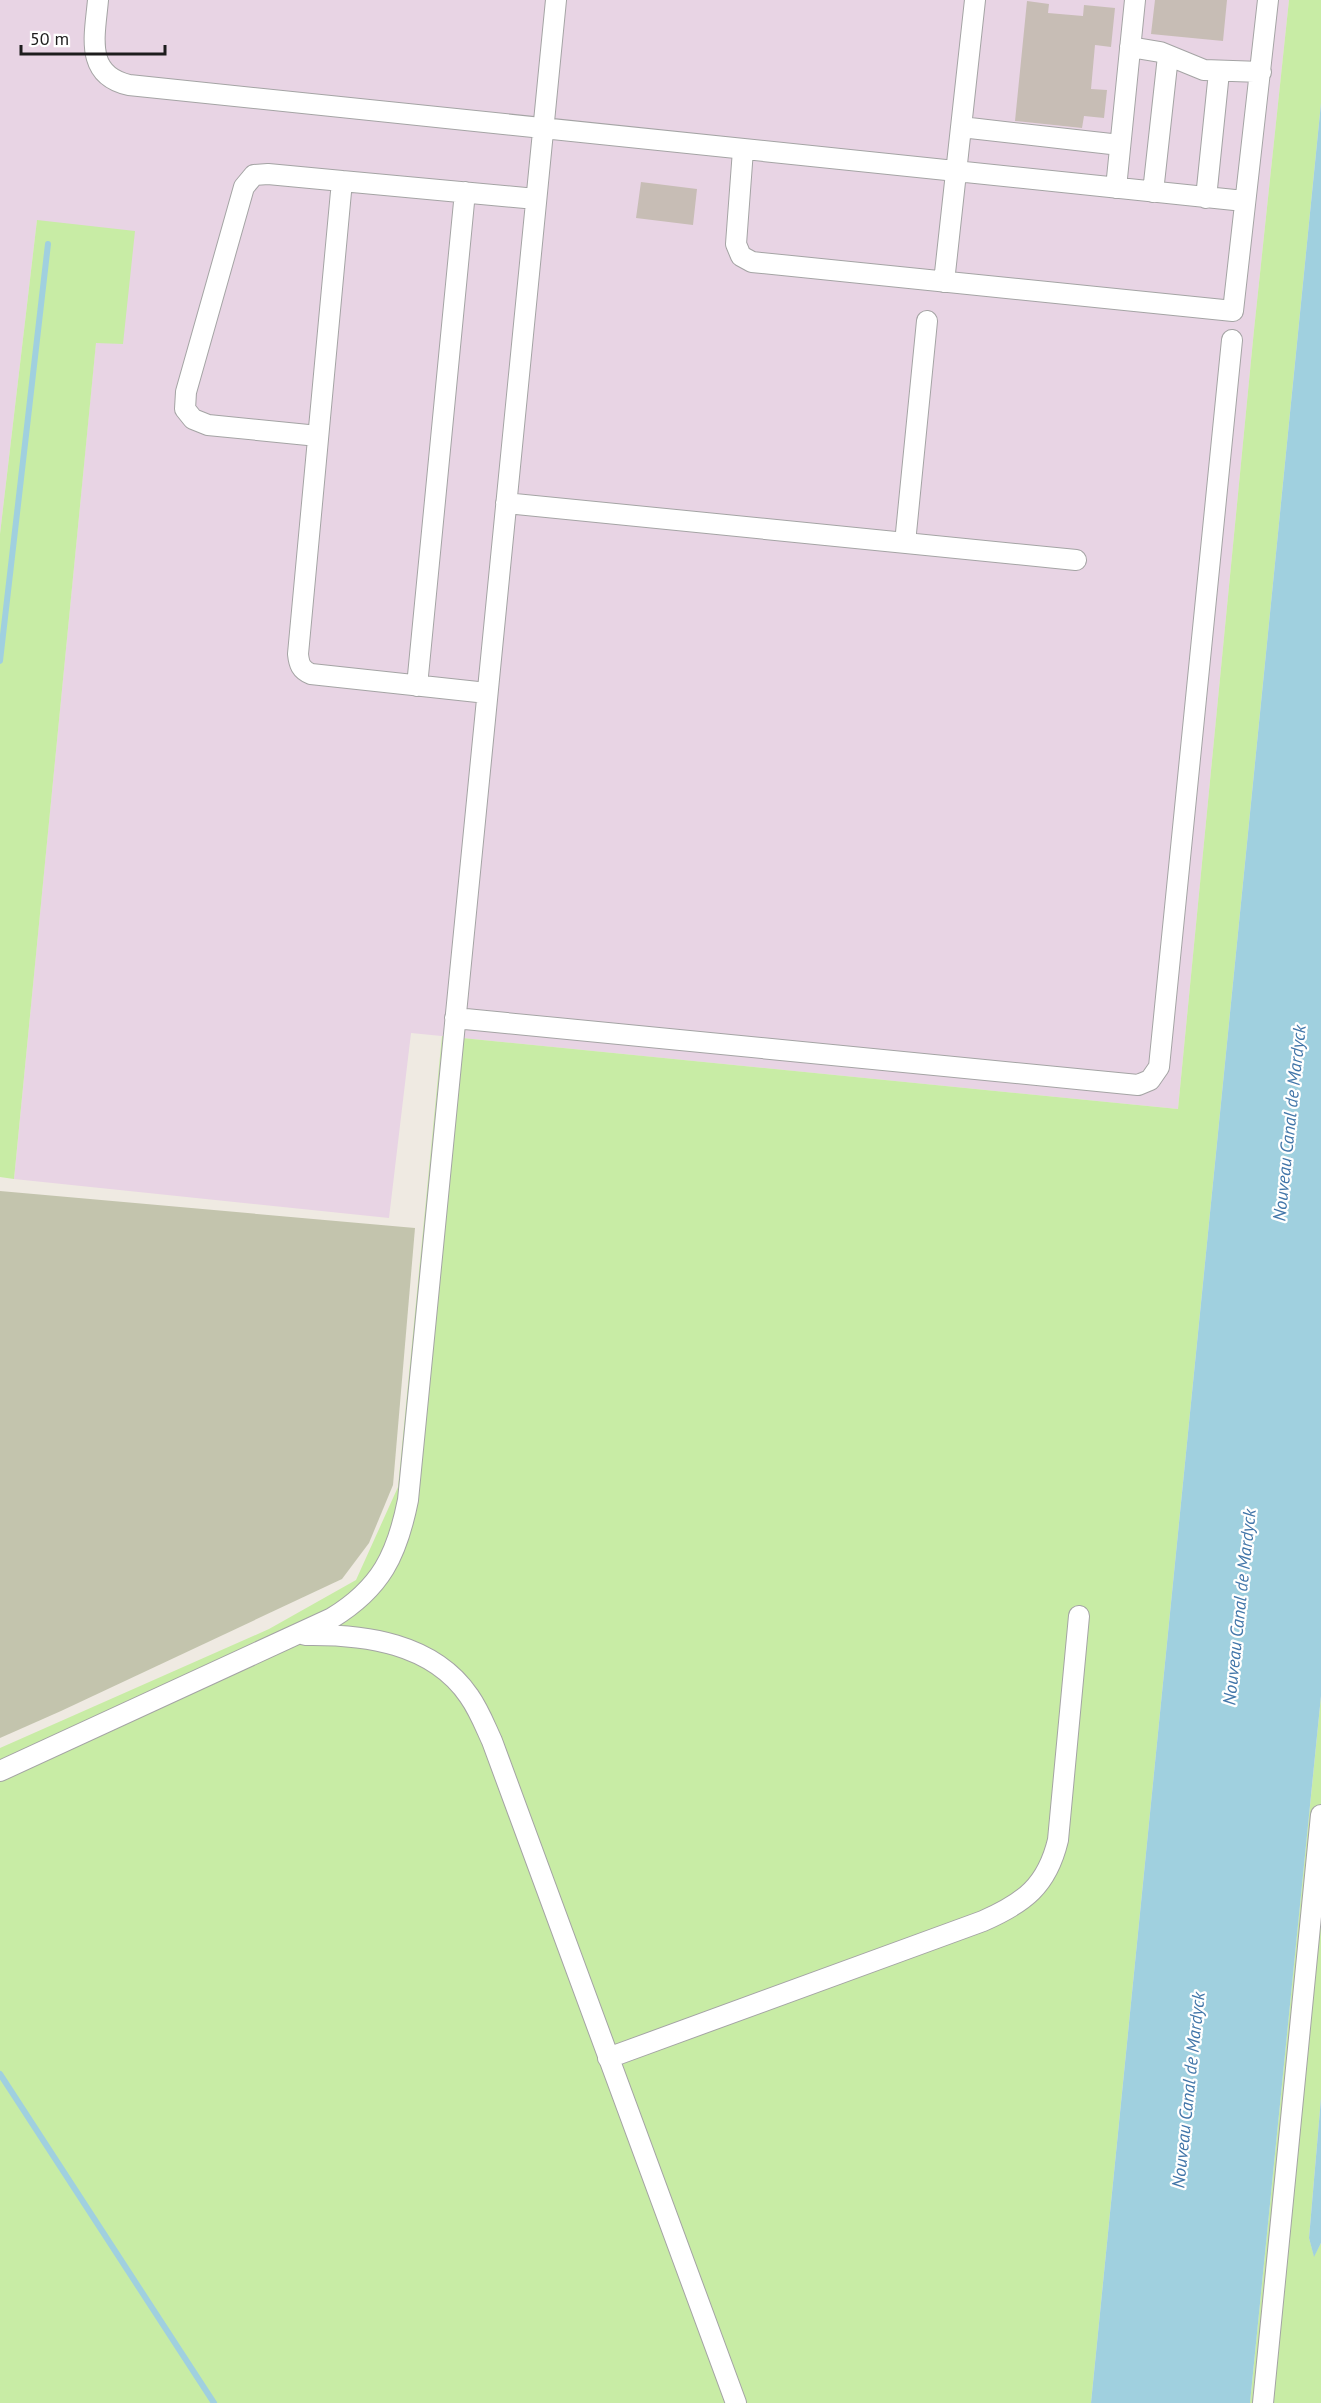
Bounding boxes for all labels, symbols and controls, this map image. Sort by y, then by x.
scale bar [21,18,165,56]
text: 50 m [30,27,69,50]
water label: Nouveau Canal de Mardyck [1267,1023,1311,1222]
water label: Nouveau Canal de Mardyck [1217,1507,1261,1706]
water label: Nouveau Canal de Mardyck [1166,1990,1210,2189]

